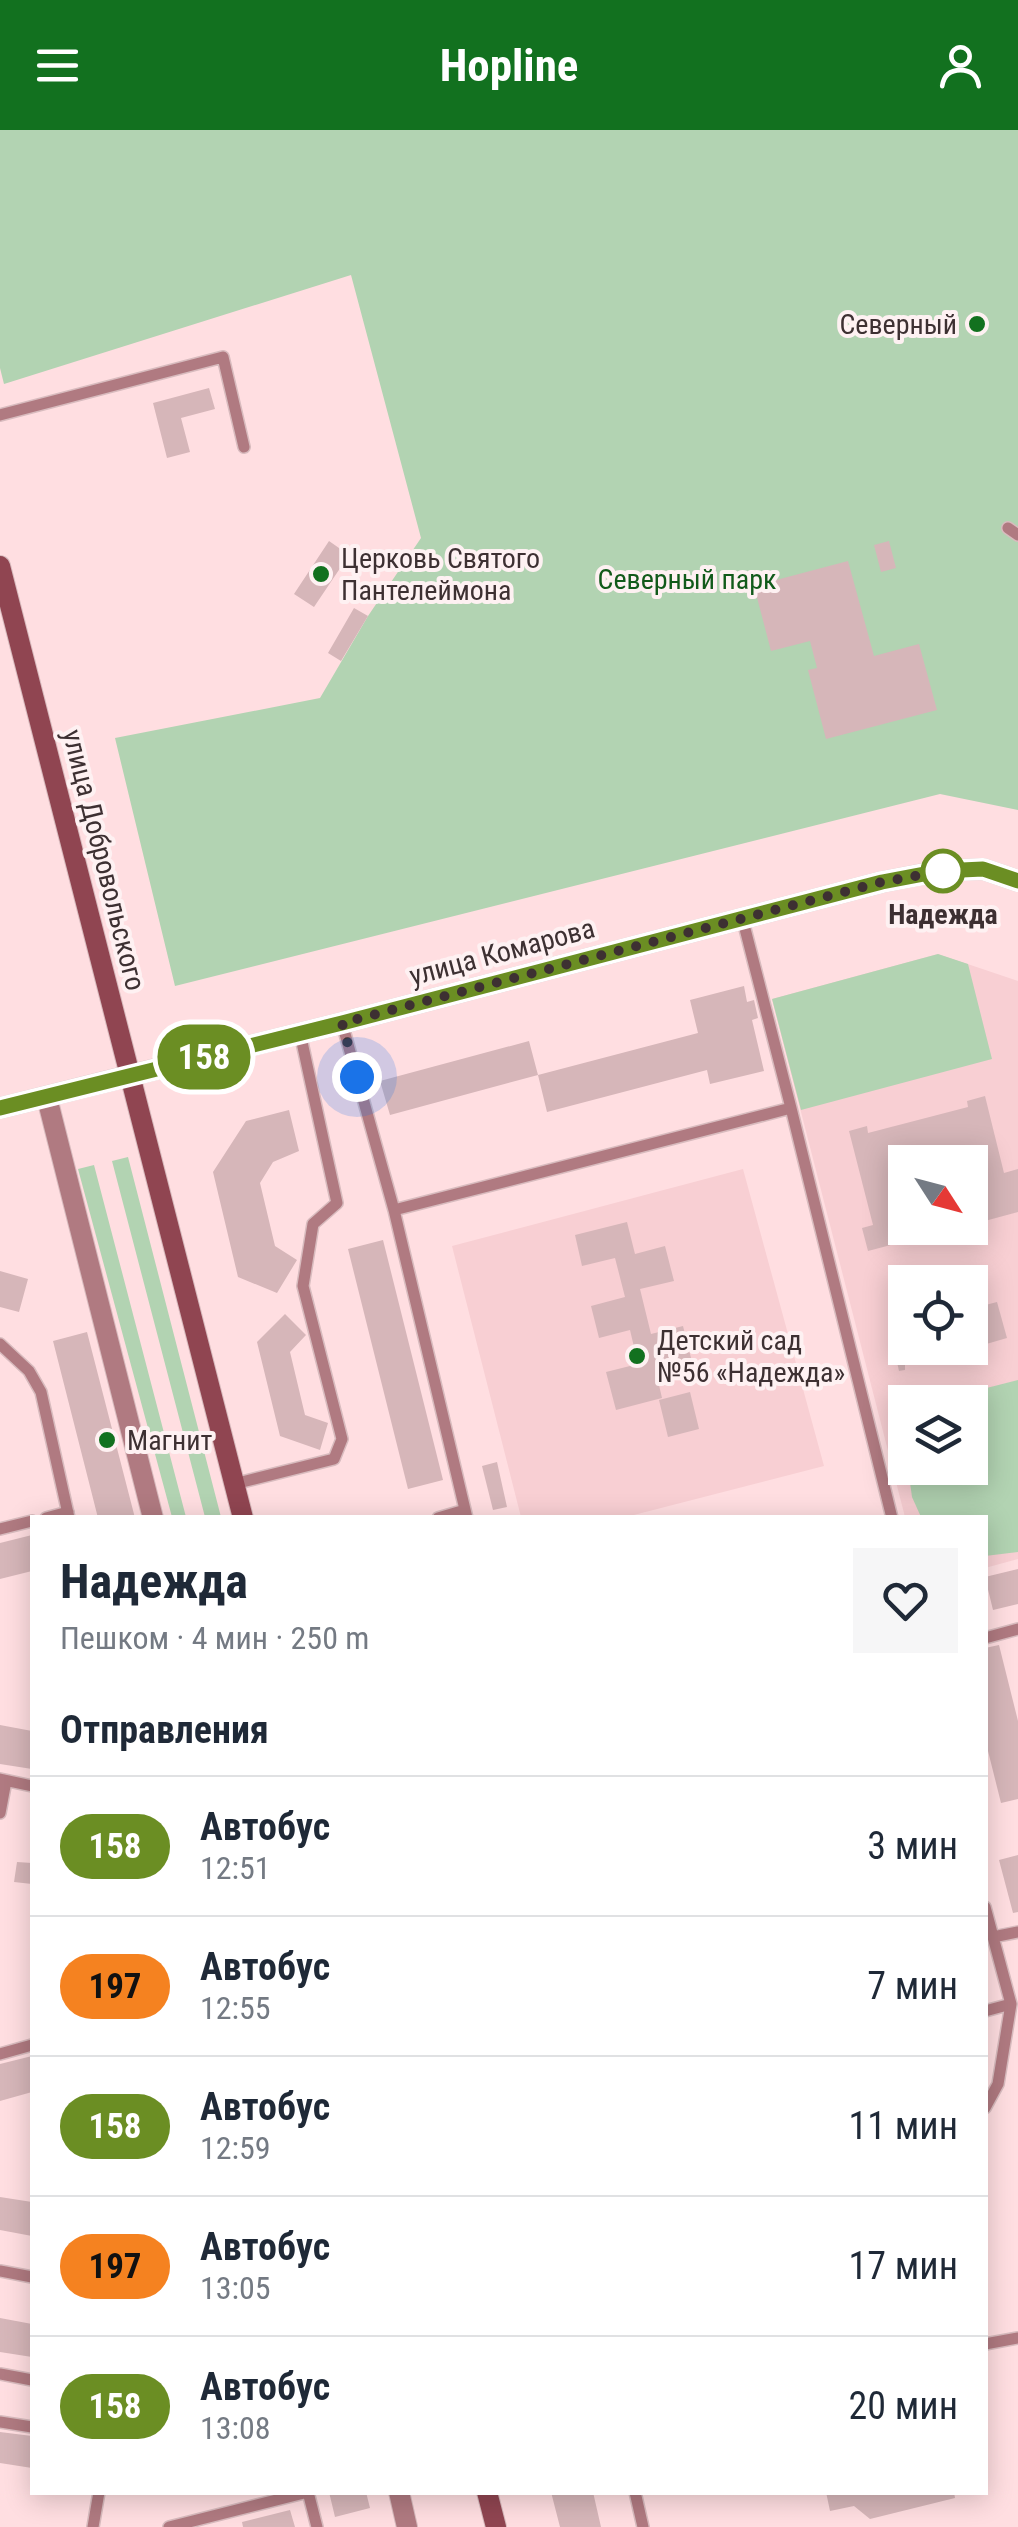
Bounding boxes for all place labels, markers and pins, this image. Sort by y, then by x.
place label: Северный [839,308,957,341]
marker: Северный [966,313,988,335]
place label: Церковь Святого Пантелеймона [341,542,540,607]
marker: Церковь Святого Пантелеймона [310,563,332,585]
marker: Надежда [922,850,964,892]
place label: Надежда [888,898,998,931]
place label: Детский сад №56 «Надежда» [657,1324,845,1389]
marker: Детский сад №56 «Надежда» [626,1345,648,1367]
place label: Магнит [127,1424,212,1457]
marker: Магнит [96,1429,118,1451]

